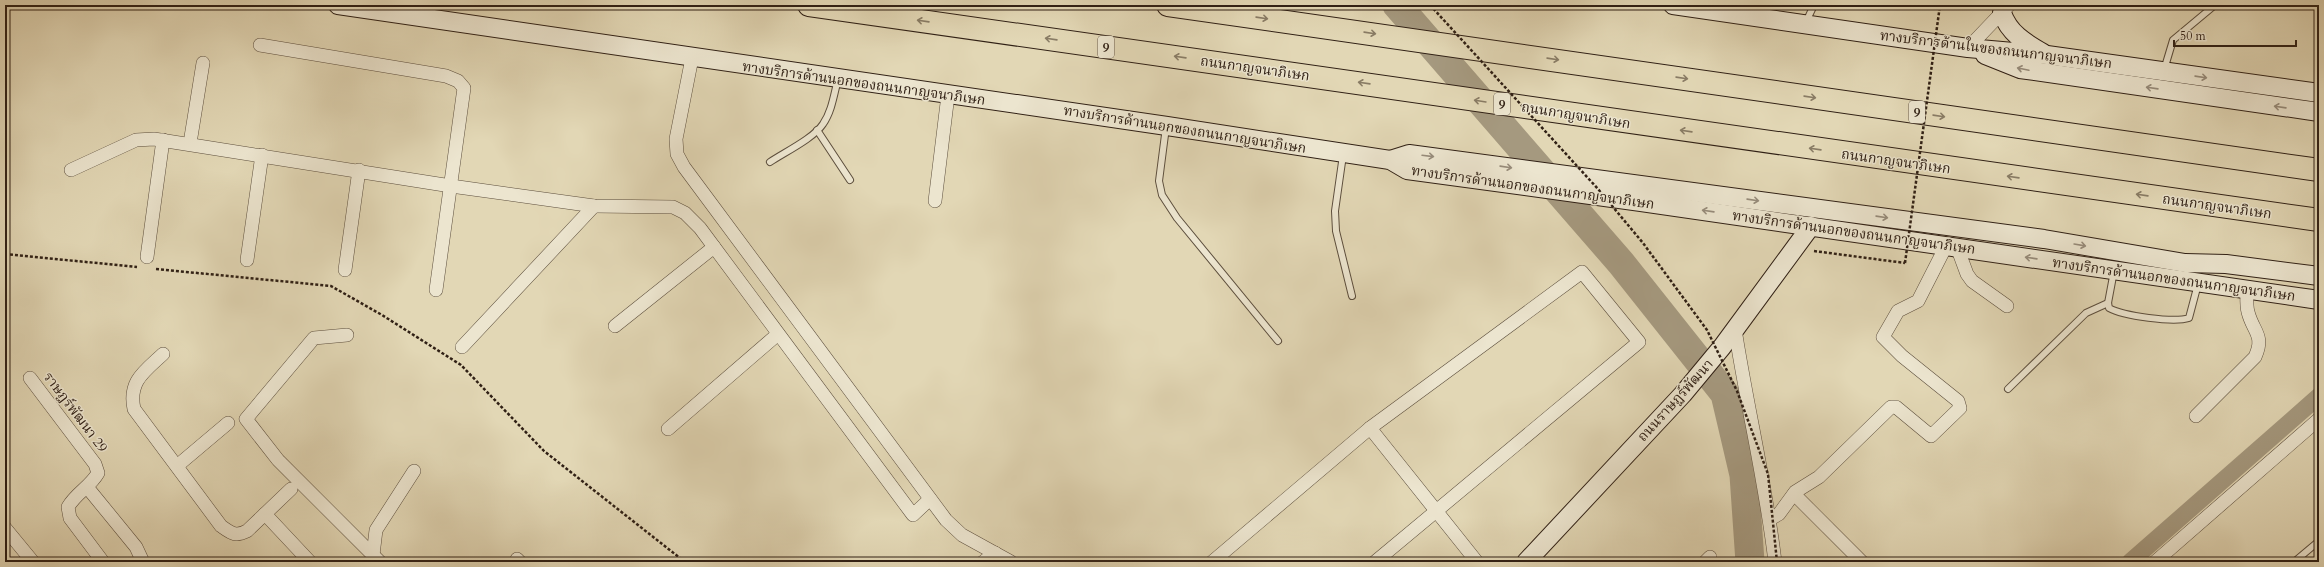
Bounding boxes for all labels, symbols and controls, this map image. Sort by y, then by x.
one-way arrow [1255,14,1268,22]
one-way arrow [917,17,930,25]
scale bar [2174,22,2296,48]
street label: ทางบริการด้านในของถนนกาญจนาภิเษก [1879,25,2113,73]
text: 50 m [2180,28,2207,44]
one-way arrow [1363,29,1376,37]
one-way arrow [1045,35,1058,43]
road number: 9 [1098,36,1114,58]
street label: ถนนกาญจนาภิเษก [1199,51,1311,86]
one-way arrow [1174,53,1187,61]
one-way arrow [1546,55,1559,63]
street label: ทางบริการด้านนอกของถนนกาญจนาภิเษก [741,57,987,110]
one-way arrow [2017,64,2030,72]
one-way arrow [2194,73,2207,81]
one-way arrow [1675,74,1688,82]
one-way arrow [1358,79,1371,87]
one-way arrow [2146,84,2159,92]
road number: 9 [1494,93,1510,115]
one-way arrow [1803,93,1816,101]
one-way arrow [1474,97,1487,105]
street label: ถนนกาญจนาภิเษก [1520,97,1632,134]
street label: ทางบริการด้านนอกของถนนกาญจนาภิเษก [1062,101,1308,158]
road number: 9 [1909,101,1925,123]
one-way arrow [2274,103,2287,111]
one-way arrow [1932,112,1945,120]
one-way arrow [1680,127,1693,135]
street label: ถนนกาญจนาภิเษก [1840,144,1952,179]
one-way arrow [1809,145,1822,153]
one-way arrow [1421,152,1434,160]
street label: ทางบริการด้านนอกของถนนกาญจนาภิเษก [1410,161,1656,214]
one-way arrow [1499,163,1512,171]
one-way arrow [2007,173,2020,181]
street label: ถนนกาญจนาภิเษก [2161,189,2273,224]
one-way arrow [2136,191,2149,199]
one-way arrow [1746,196,1759,204]
street label: ทางบริการด้านนอกของถนนกาญจนาภิเษก [1731,206,1977,259]
one-way arrow [1702,207,1715,215]
one-way arrow [1875,213,1888,221]
one-way arrow [2073,241,2086,249]
street label: ทางบริการด้านนอกของถนนกาญจนาภิเษก [2051,253,2297,306]
one-way arrow [2025,254,2038,262]
street label: ถนนราษฏร์พัฒนา [1633,355,1718,446]
street label: ราษฎร์พัฒนา 29 [39,368,112,456]

